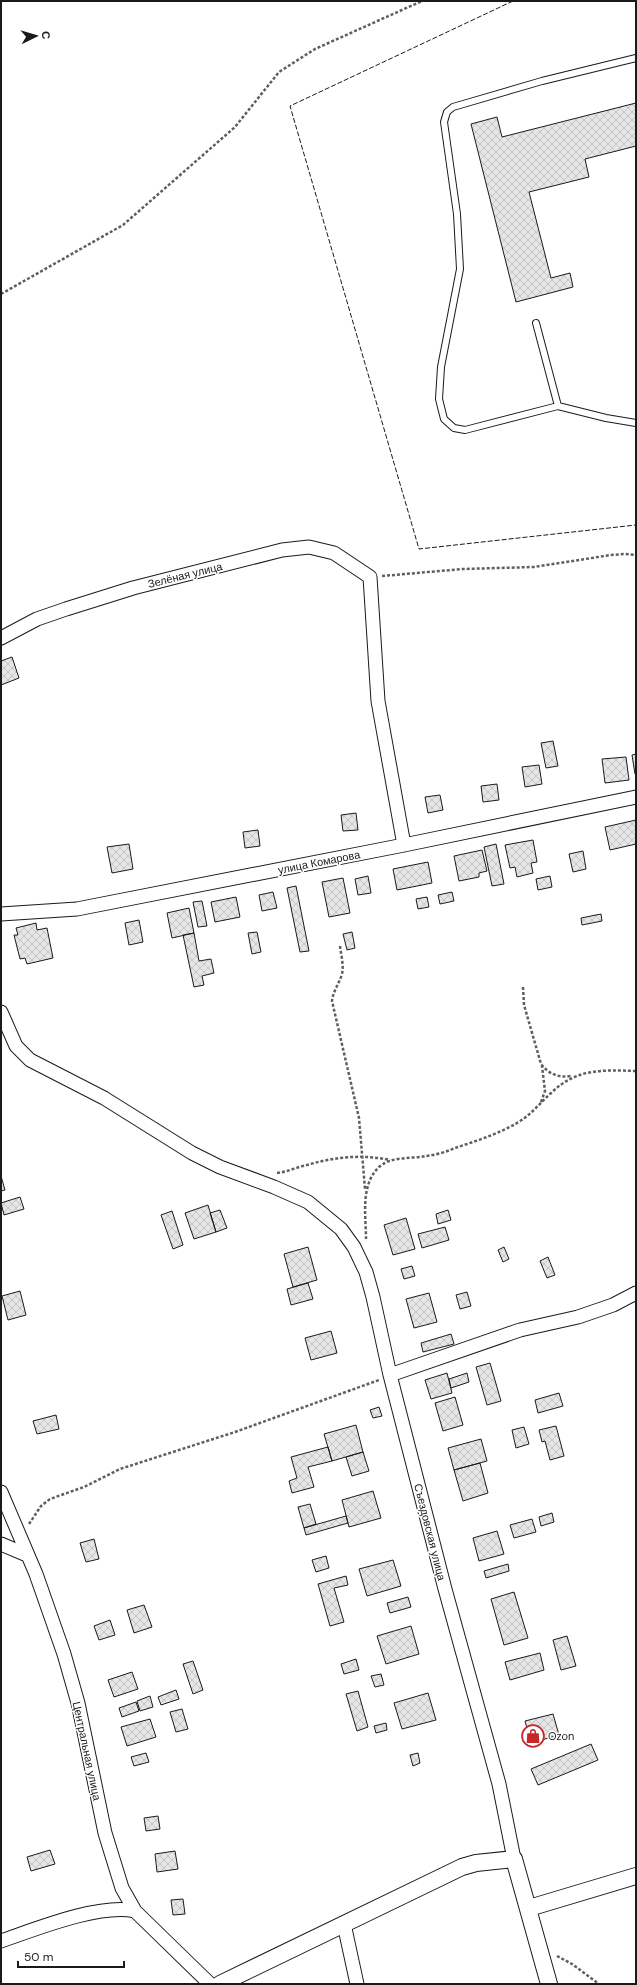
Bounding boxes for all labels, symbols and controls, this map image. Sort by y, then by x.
north arrow [16,16,56,56]
text: С [39,31,53,40]
street label: Зелёная улица [146,559,225,591]
street label: улица Комарова [277,847,362,877]
street label: Съездовская улица [411,1482,449,1583]
street label: Центральная улица [70,1700,105,1803]
shop icon: Ozon [520,1723,546,1749]
place label: Ozon [548,1729,574,1743]
scale bar [18,1943,124,1969]
text: 50 m [24,1949,53,1965]

